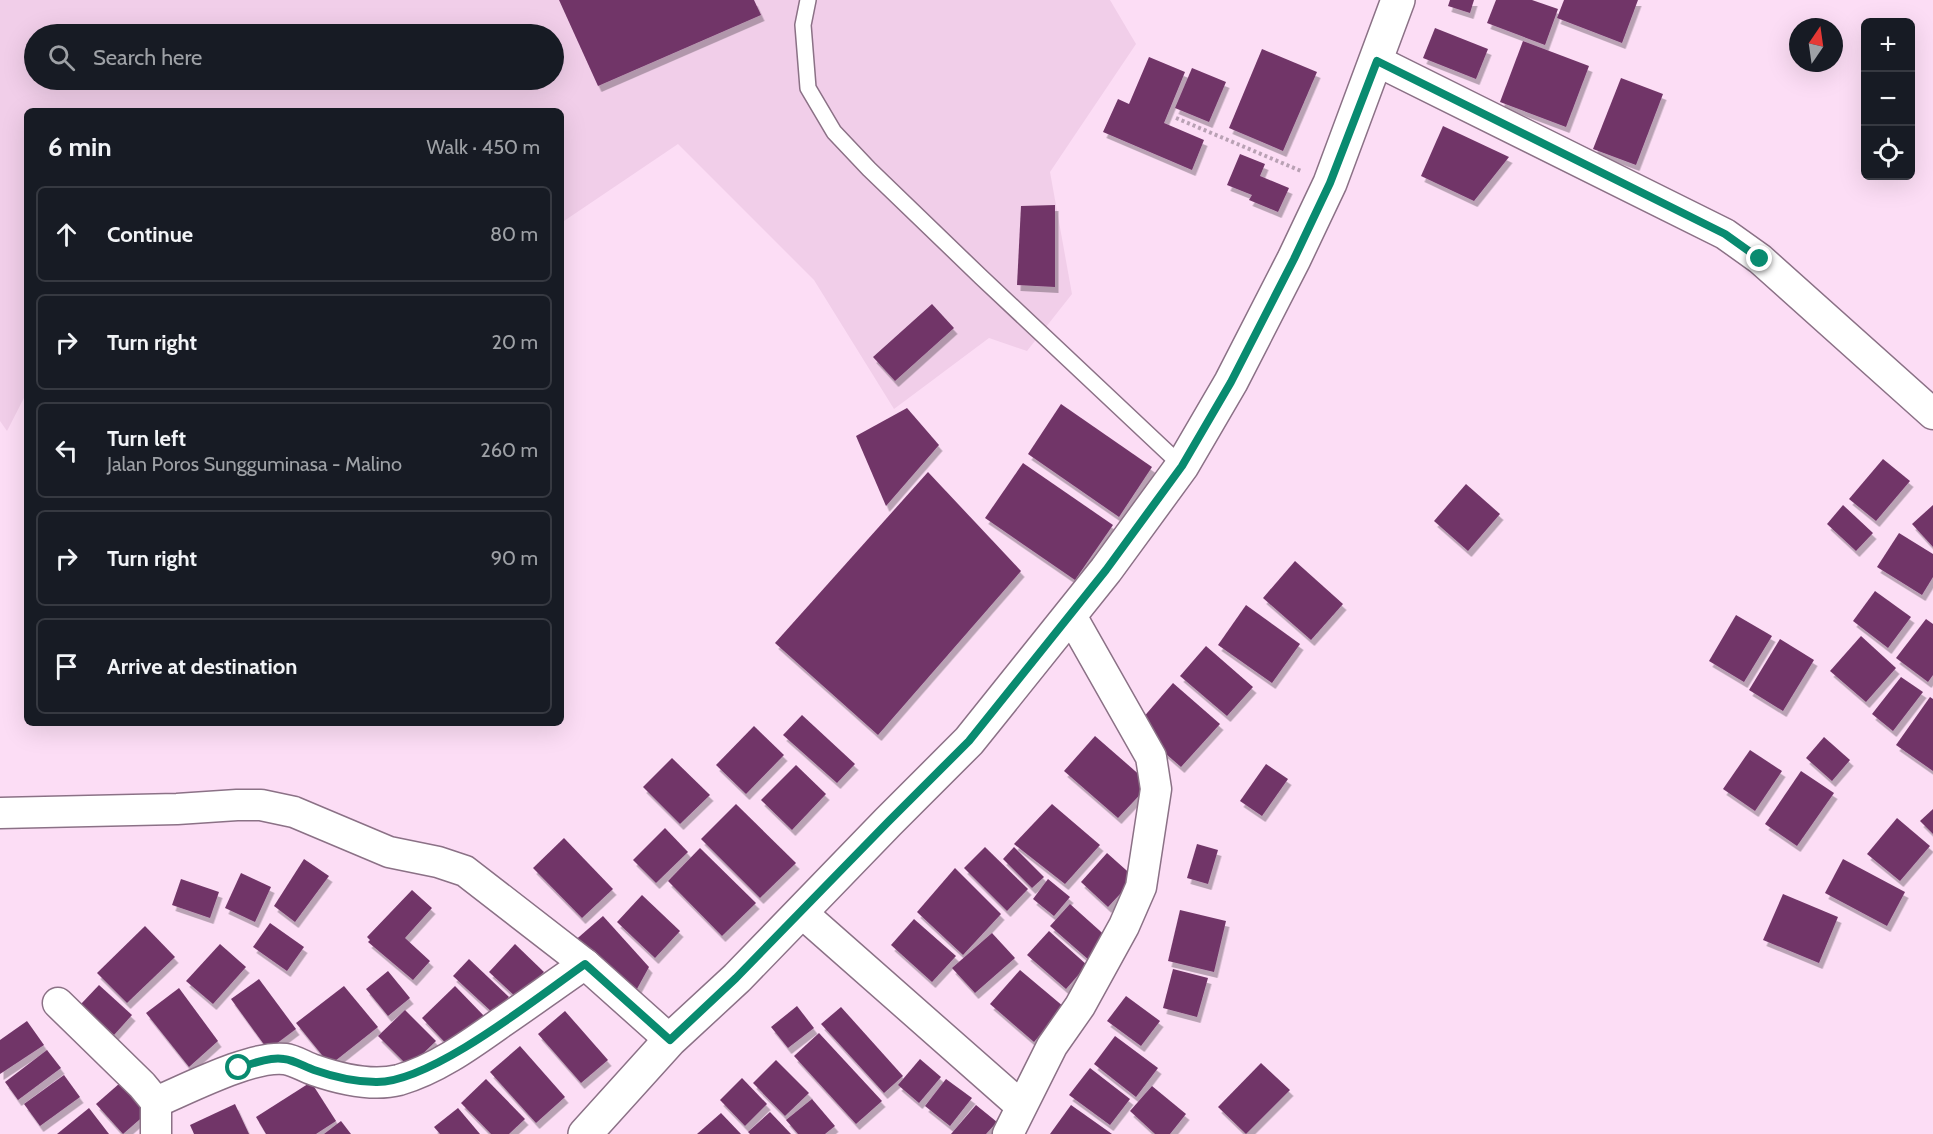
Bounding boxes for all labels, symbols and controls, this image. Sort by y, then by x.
north arrow [1789,18,1843,72]
map controls [1861,18,1915,180]
button: + [1861,18,1915,72]
search box [24,24,564,90]
icon: search [45,41,78,74]
text: Search here [93,44,202,71]
button: − [1861,72,1915,126]
button: locate [1861,126,1915,180]
text: 6 min [48,131,112,163]
text: Walk · 450 m [426,135,540,159]
icon: ahead [50,218,83,251]
text: Continue [107,221,193,248]
text: 80 m [490,222,538,246]
route end [1746,245,1772,271]
icon: right [50,326,83,359]
text: Turn right [107,329,197,356]
text: 20 m [492,330,538,354]
text: Turn left [107,425,186,452]
icon: left [50,434,83,467]
text: 260 m [480,438,538,462]
text: Jalan Poros Sungguminasa - Malino [107,452,402,476]
icon: right [50,542,83,575]
text: Turn right [107,545,197,572]
text: 90 m [491,546,538,570]
icon: arrive [50,650,83,683]
text: Arrive at destination [107,653,297,680]
route start [225,1054,251,1080]

